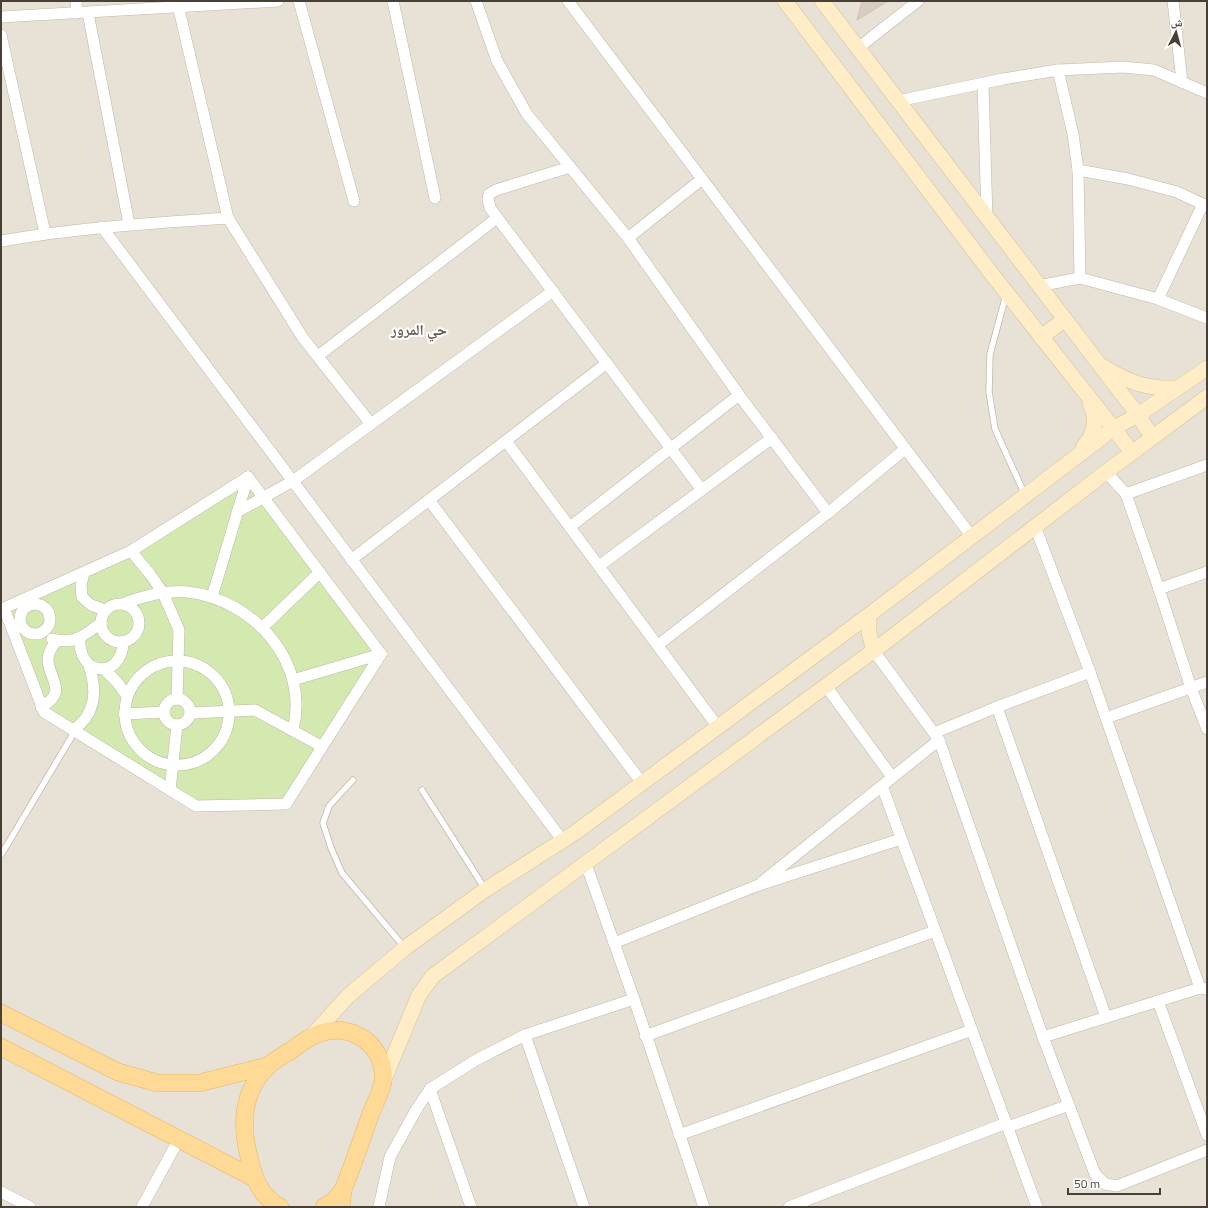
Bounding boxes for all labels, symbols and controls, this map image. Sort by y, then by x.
north arrow [1156,12,1196,52]
text: ش [1170,13,1184,31]
district label: حي المرور [390,318,447,342]
scale bar [1068,1170,1160,1196]
text: 50 m [1074,1174,1100,1193]

